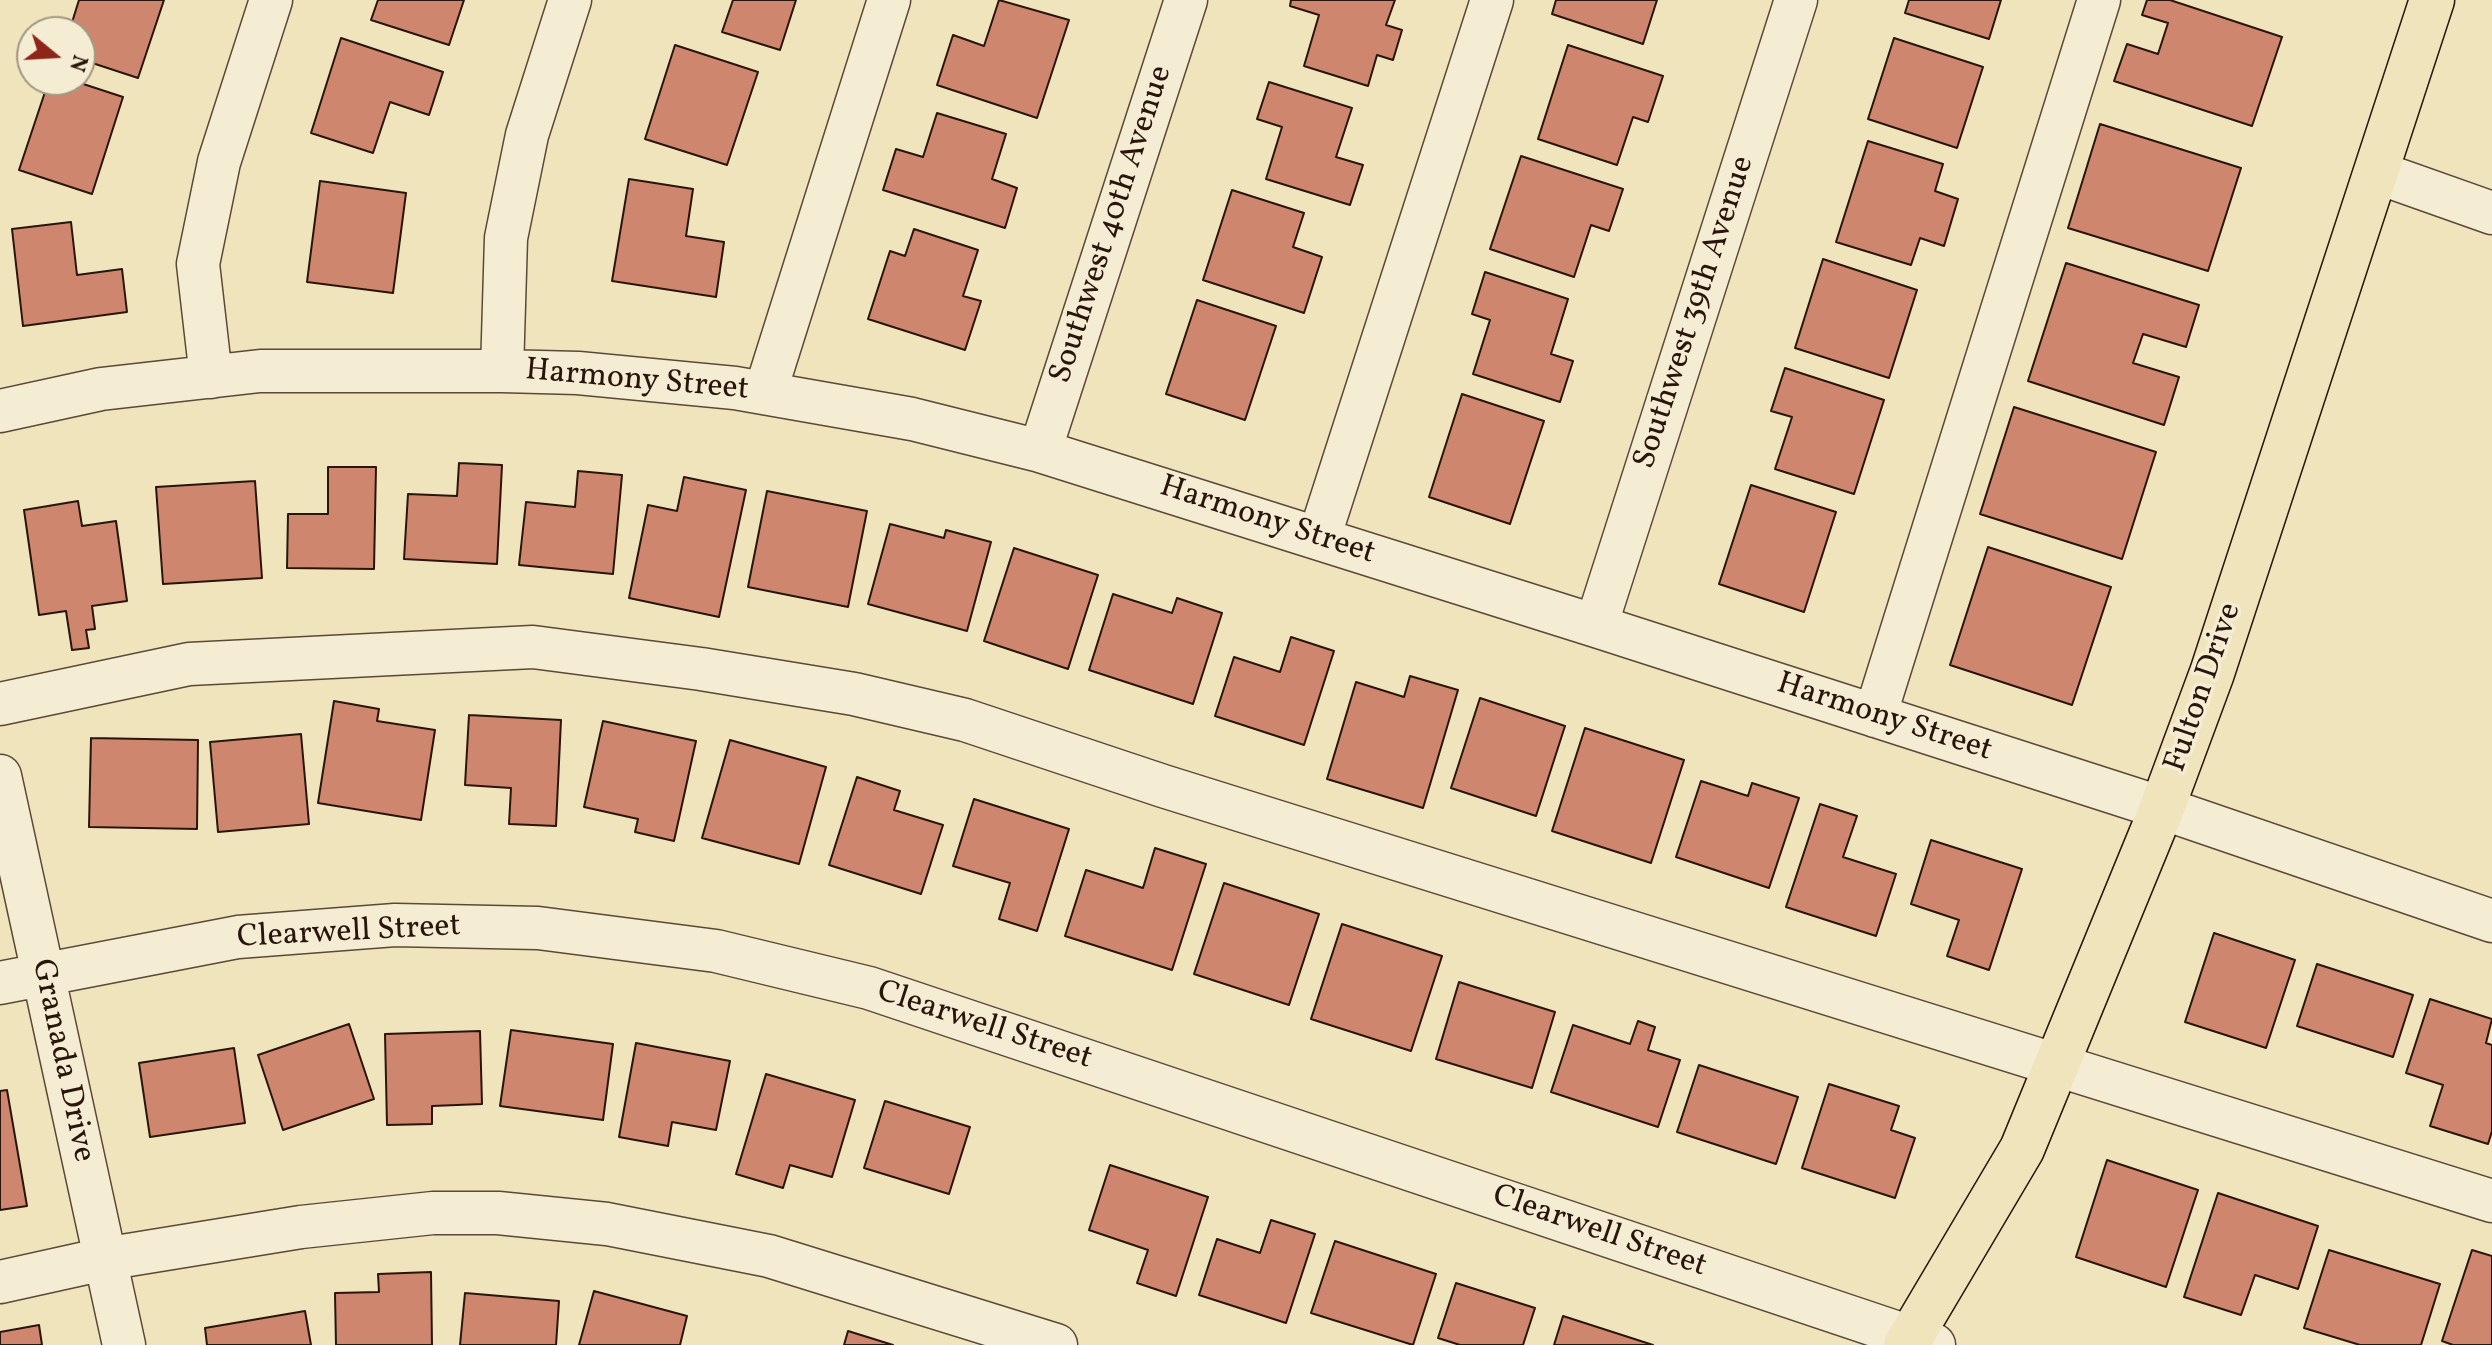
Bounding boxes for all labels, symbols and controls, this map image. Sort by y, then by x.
north arrow [16,16,96,96]
text: N [60,51,95,75]
street label: Southwest 40th Avenue [1043,61,1183,389]
street label: Southwest 39th Avenue [1627,152,1765,474]
street label: Harmony Street [524,353,750,411]
street label: Harmony Street [1154,469,1380,575]
street label: Fulton Drive [2158,598,2252,778]
street label: Harmony Street [1771,666,1997,772]
street label: Clearwell Street [236,909,462,959]
street label: Granada Drive [21,956,101,1166]
street label: Clearwell Street [872,974,1096,1080]
street label: Clearwell Street [1487,1178,1711,1288]

